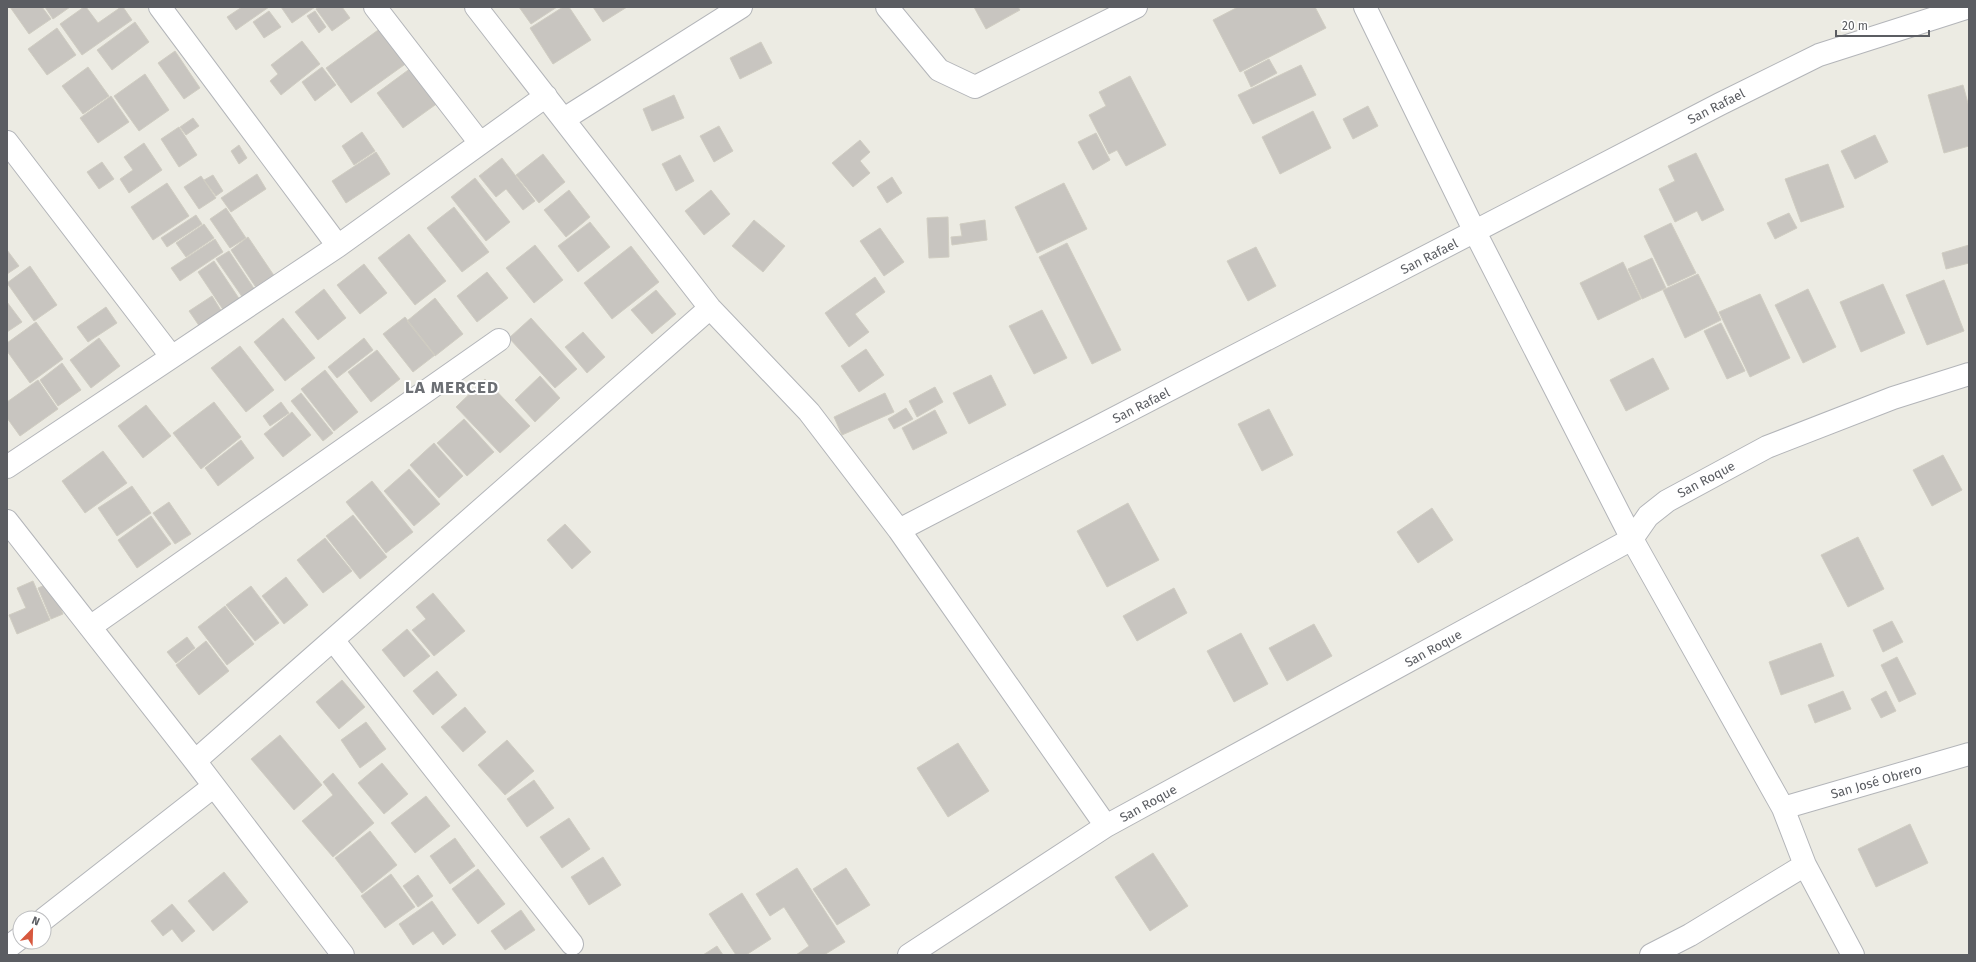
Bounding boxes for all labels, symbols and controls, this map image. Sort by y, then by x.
scale bar [1836,12,1929,38]
text: 20 m [1842,19,1868,33]
street label: San Rafael [1685,86,1747,127]
street label: San Rafael [1398,236,1460,277]
district label: LA MERCED [405,377,499,398]
street label: San Rafael [1110,385,1172,426]
street label: San Roque [1675,458,1738,501]
street label: San Roque [1402,627,1464,670]
street label: San José Obrero [1829,761,1923,802]
street label: San Roque [1117,782,1179,825]
north arrow [12,910,52,950]
text: N [30,914,42,929]

